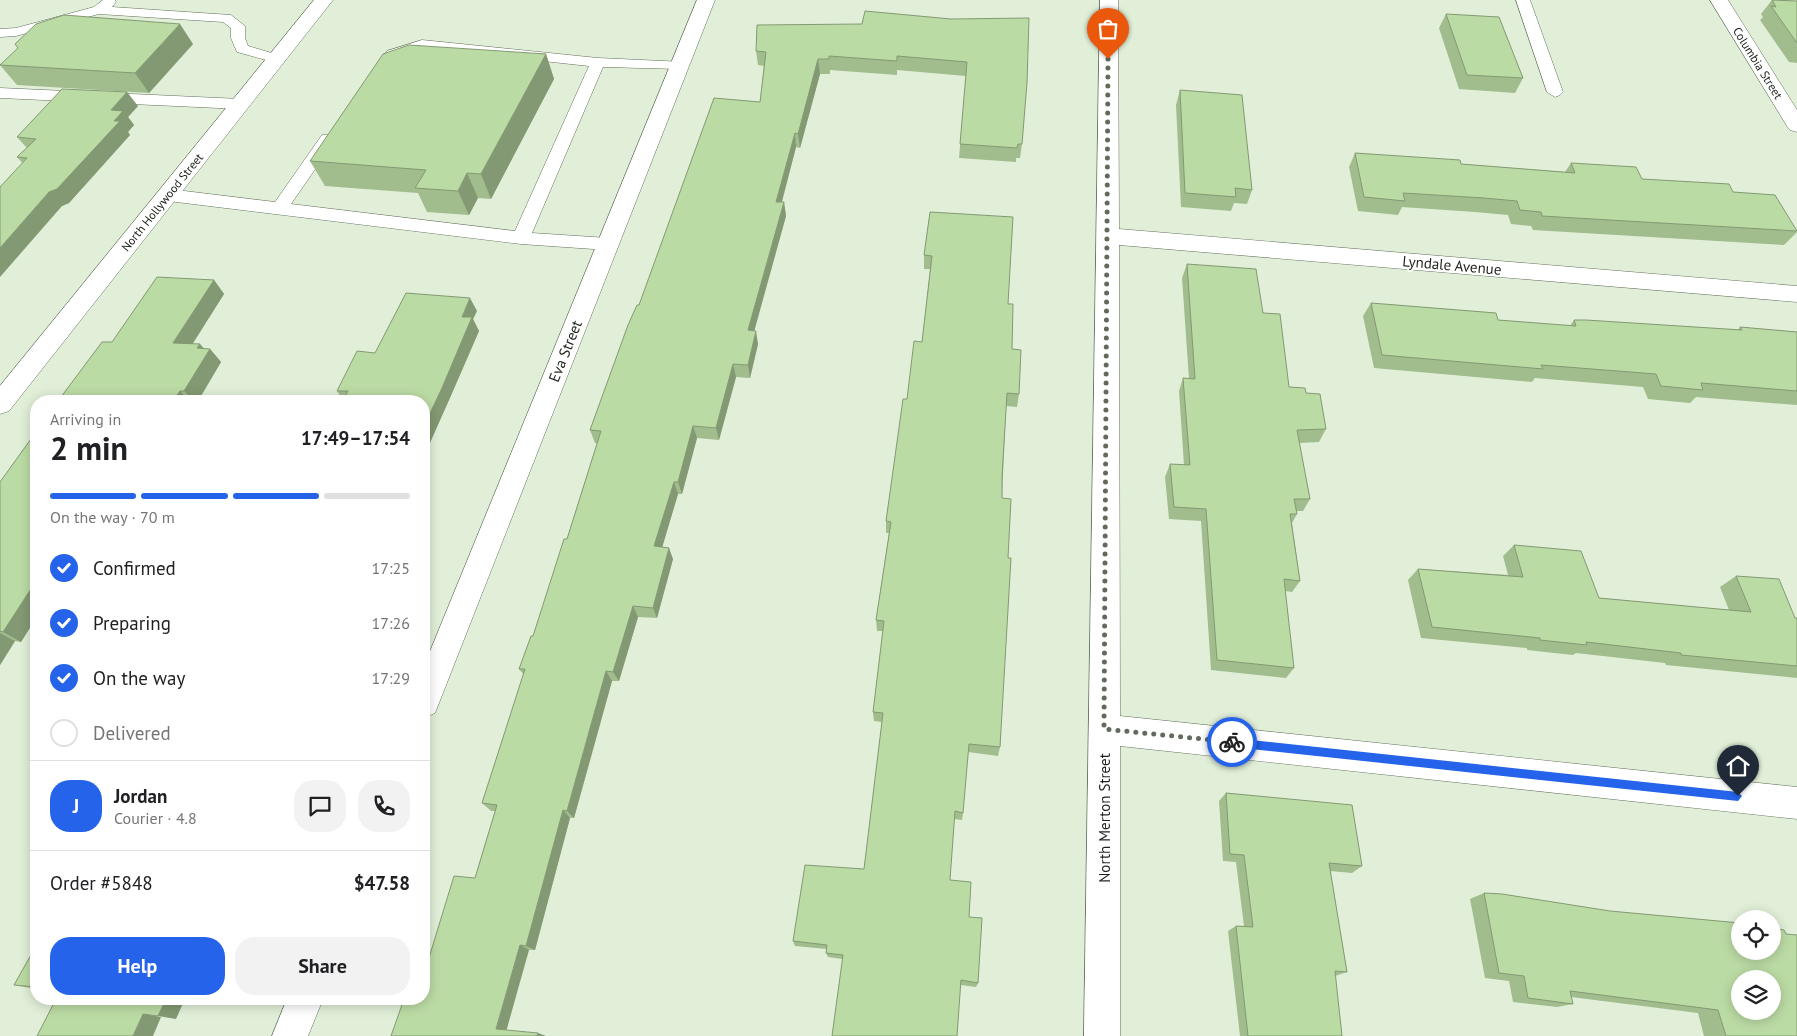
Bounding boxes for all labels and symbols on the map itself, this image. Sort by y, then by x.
pin [1087,8,1129,59]
street label: Columbia Street [1730,24,1786,102]
street label: North Hollywood Street [118,150,206,254]
street label: Lyndale Avenue [1402,251,1502,279]
street label: Eva Street [544,317,586,385]
courier [1207,717,1257,767]
pin [1717,745,1759,796]
street label: North Merton Street [1095,753,1114,883]

